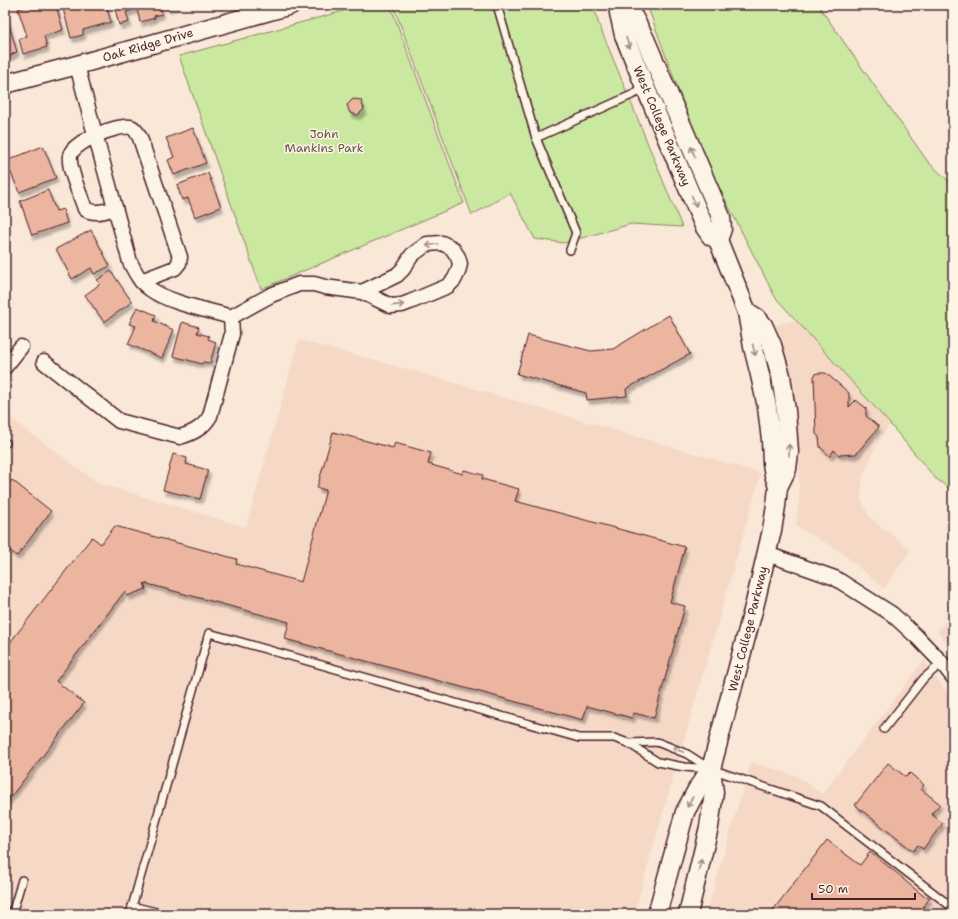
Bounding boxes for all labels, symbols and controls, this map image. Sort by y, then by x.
street label: Oak Ridge Drive [101,24,195,66]
one-way arrow [624,36,632,48]
street label: West College Parkway [629,64,695,189]
park label: John Mankins Park [284,126,364,156]
one-way arrow [689,146,696,158]
one-way arrow [691,195,698,207]
one-way arrow [426,241,439,249]
one-way arrow [391,301,404,309]
one-way arrow [750,344,758,357]
one-way arrow [785,444,793,457]
street label: West College Parkway [725,564,771,694]
one-way arrow [672,746,684,754]
one-way arrow [686,796,693,808]
one-way arrow [697,859,704,872]
scale bar [812,875,915,901]
text: 50 m [818,881,848,897]

